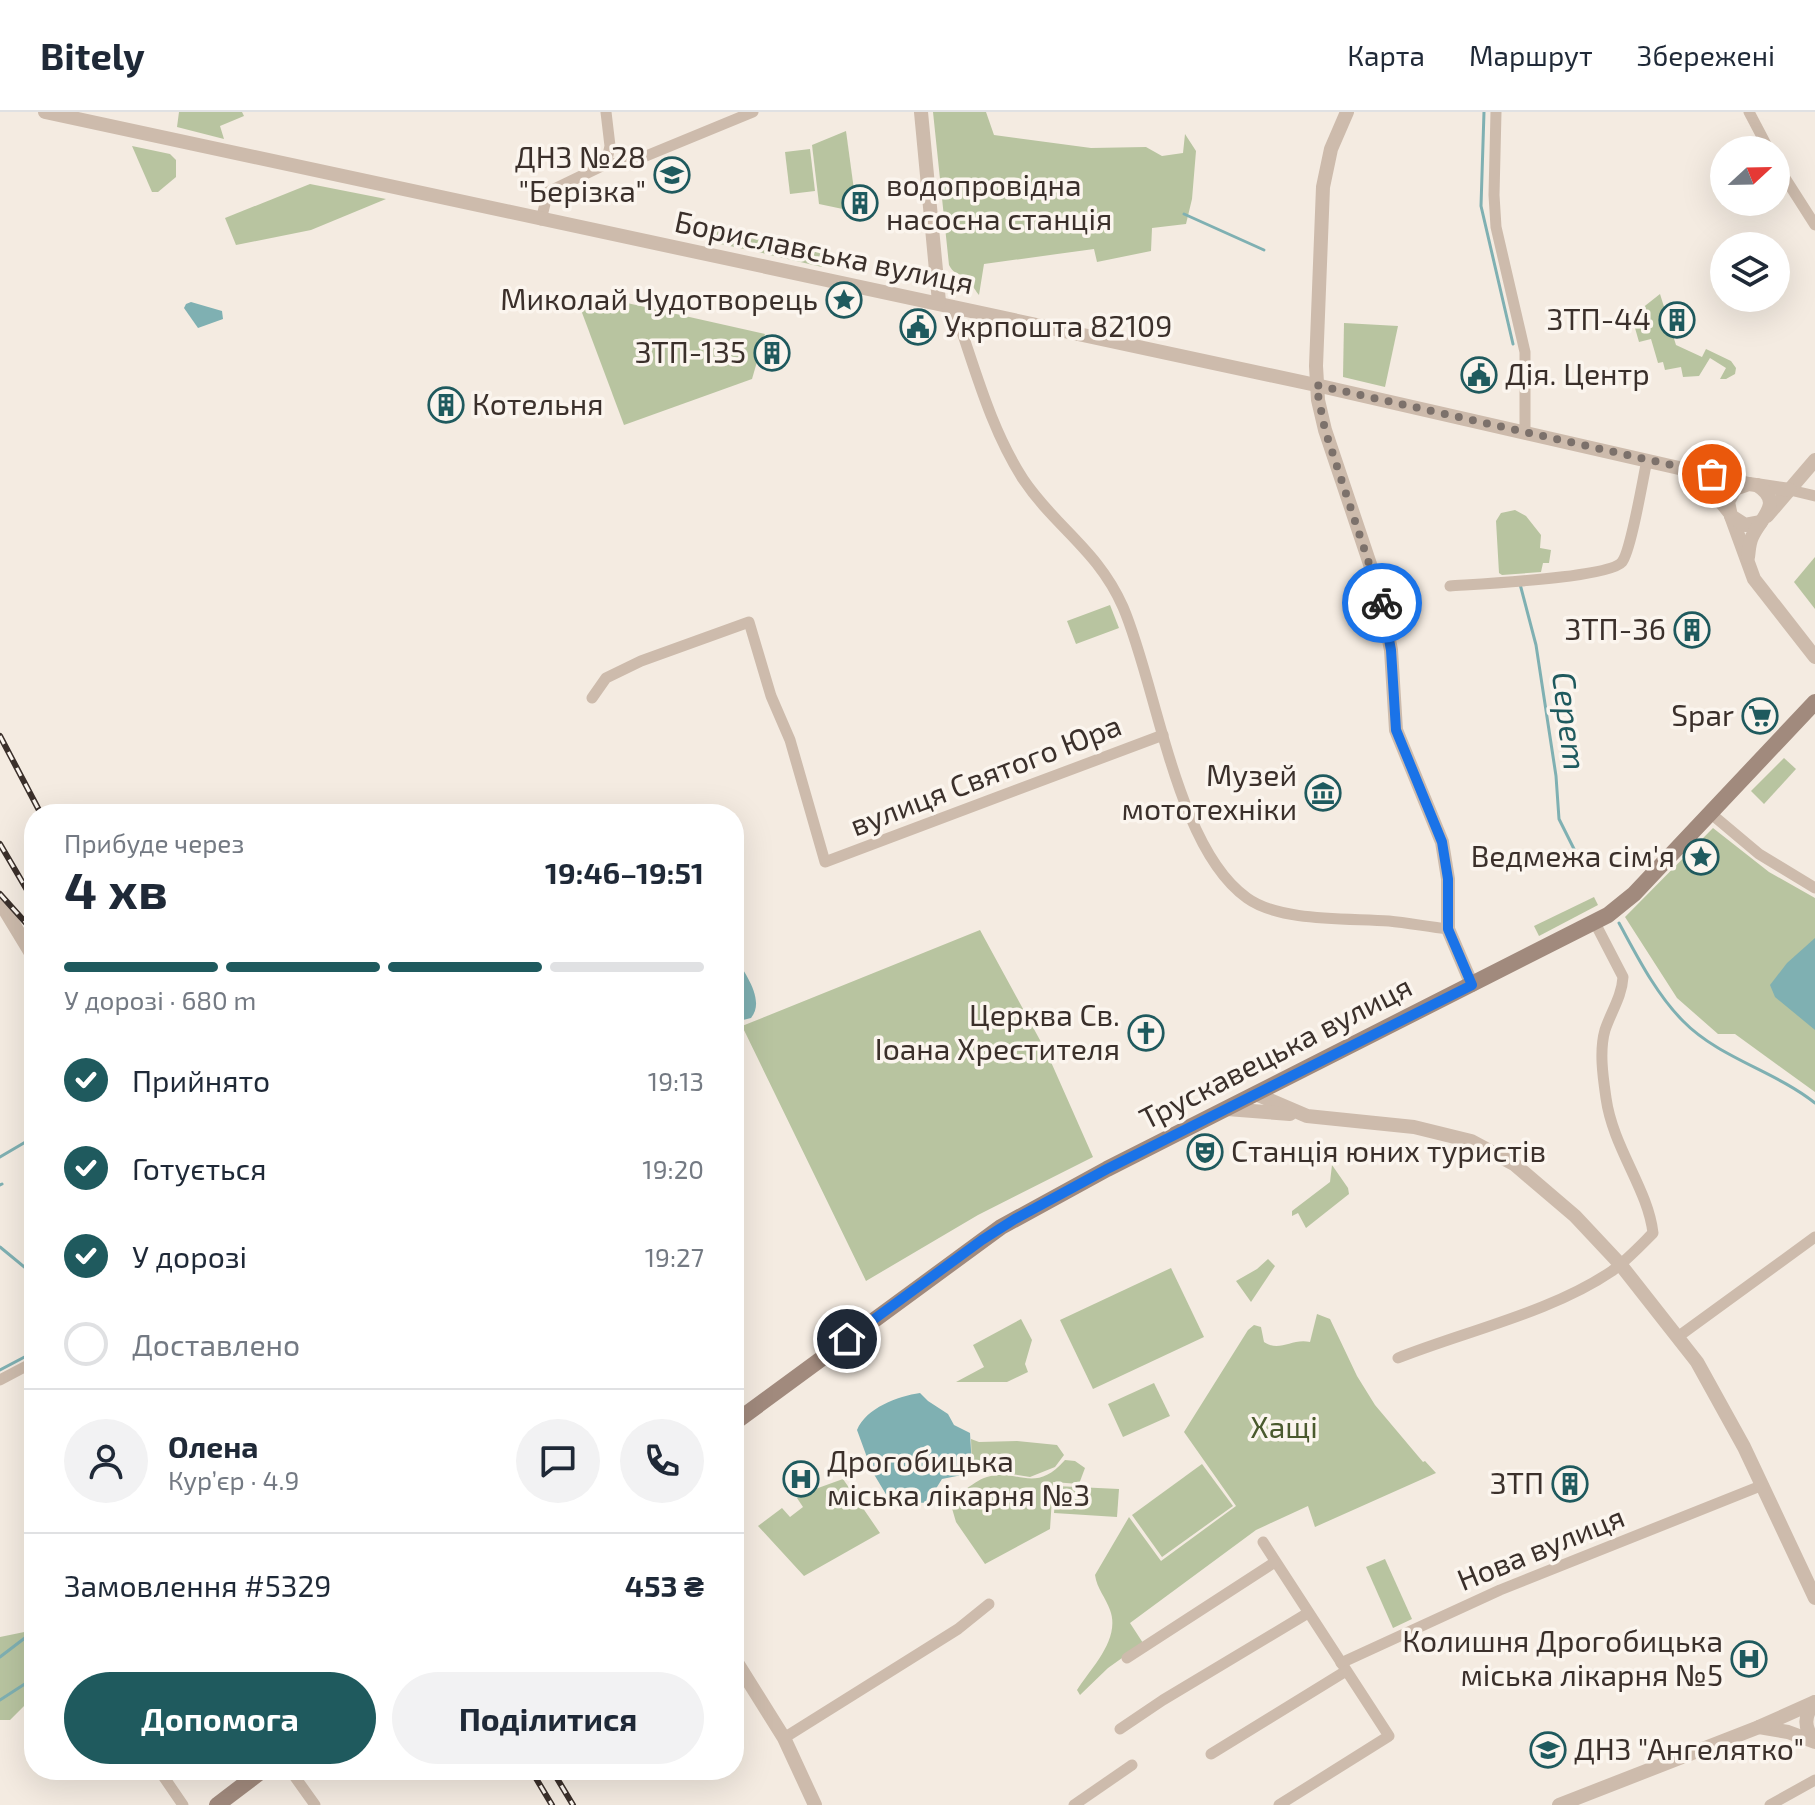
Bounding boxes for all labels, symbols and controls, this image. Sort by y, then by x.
text: Bitely [40,32,145,78]
text: Карта [1347,38,1425,72]
text: Маршрут [1469,38,1593,72]
text: Збережені [1637,38,1775,72]
north arrow [1710,136,1790,216]
map controls [1710,136,1790,312]
place label: ДНЗ №28 "Берізка" [515,138,646,208]
school or university icon: ДНЗ №28 "Берізка" [653,156,691,194]
place label: водопровідна насосна станція [886,166,1112,236]
building icon: водопровідна насосна станція [841,184,879,222]
street label: Бориславська вулиця [672,202,977,301]
button: layers [1710,232,1790,312]
place label: Миколай Чудотворець [500,280,818,317]
place icon: Миколай Чудотворець [825,281,863,319]
place label: ЗТП-44 [1547,300,1651,336]
building icon: ЗТП-44 [1658,301,1696,339]
place label: Укрпошта 82109 [944,307,1172,343]
public building icon: Укрпошта 82109 [899,308,937,346]
place label: ЗТП-135 [635,333,746,369]
building icon: ЗТП-135 [753,334,791,372]
place label: Дія. Центр [1505,355,1650,391]
public building icon: Дія. Центр [1460,356,1498,394]
place label: Котельня [472,385,603,421]
building icon: Котельня [427,386,465,424]
pin [1678,440,1746,508]
icon: bag [1690,452,1734,496]
courier [1342,563,1422,643]
icon: bike [1360,581,1404,625]
place label: ЗТП-36 [1565,610,1666,646]
building icon: ЗТП-36 [1673,611,1711,649]
water label: Серет [1546,669,1596,772]
place label: Spar [1671,696,1734,732]
supermarket icon: Spar [1741,697,1779,735]
street label: вулиця Святого Юра [845,706,1126,843]
place label: Музей мототехніки [1122,756,1297,826]
museum icon: Музей мототехніки [1304,774,1342,812]
text: Прибуде через [64,827,244,858]
place label: Ведмежа сім'я [1471,837,1675,873]
place icon: Ведмежа сім'я [1682,838,1720,876]
text: 19:46–19:51 [545,854,704,890]
text: 4 хв [64,857,168,919]
street label: Трускавецька вулиця [1133,967,1418,1136]
text: У дорозі · 680 m [64,984,256,1015]
place label: Церква Св. Іоана Хрестителя [875,996,1120,1066]
church icon: Церква Св. Іоана Хрестителя [1127,1014,1165,1052]
icon: check [64,1058,108,1102]
text: Прийнято [132,1062,270,1098]
text: 19:13 [648,1065,704,1096]
place label: Станція юних туристів [1231,1132,1546,1169]
theatre icon: Станція юних туристів [1186,1133,1224,1171]
icon: check [64,1146,108,1190]
text: Готується [132,1150,267,1186]
text: 19:20 [642,1153,704,1184]
icon: check [64,1234,108,1278]
text: У дорозі [132,1238,247,1274]
text: 19:27 [645,1241,704,1272]
pin [813,1305,881,1373]
icon: home [825,1317,869,1361]
text: Доставлено [132,1326,300,1362]
park label: Хащі [1250,1408,1318,1444]
button: person [64,1419,148,1503]
button: chat [516,1419,600,1503]
button: phone [620,1419,704,1503]
text: Олена [168,1428,258,1464]
place label: Дрогобицька міська лікарня №3 [827,1442,1090,1512]
hospital icon: Дрогобицька міська лікарня №3 [782,1460,820,1498]
text: Кур’єр · 4.9 [168,1464,299,1495]
place label: ЗТП [1490,1464,1544,1500]
building icon: ЗТП [1551,1465,1589,1503]
street label: Нова вулиця [1451,1497,1629,1598]
text: Замовлення #5329 [64,1567,331,1603]
text: 453 ₴ [625,1567,704,1603]
place label: Колишня Дрогобицька міська лікарня №5 [1402,1622,1723,1692]
hospital icon: Колишня Дрогобицька міська лікарня №5 [1730,1640,1768,1678]
button: Допомога [64,1672,376,1764]
button: Поділитися [392,1672,704,1764]
place label: ДНЗ "Ангелятко" [1574,1730,1804,1766]
school or university icon: ДНЗ "Ангелятко" [1529,1731,1567,1769]

